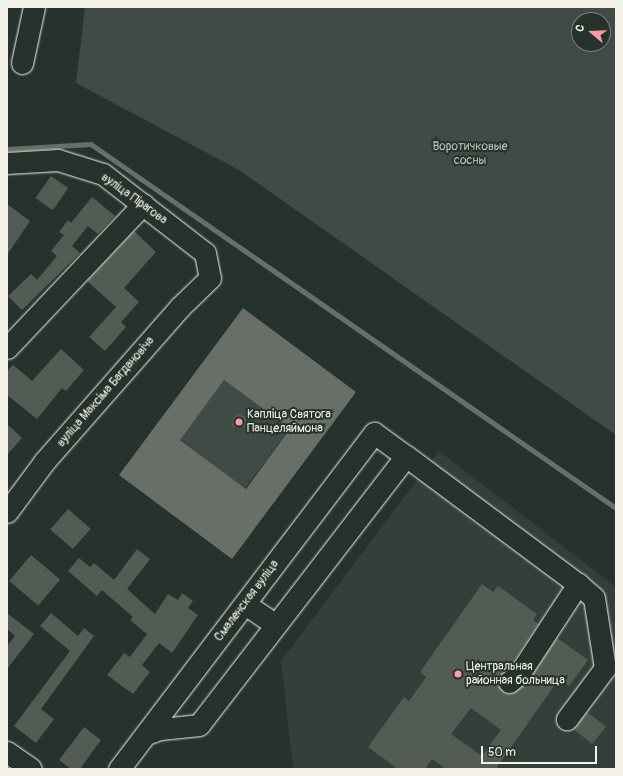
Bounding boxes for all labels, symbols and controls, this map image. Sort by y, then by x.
north arrow [571,12,611,52]
text: С [573,23,587,34]
park label: Воротичковые сосны [433,140,507,168]
street label: вуліца Пірагова [98,170,170,228]
street label: вуліца Максіма Багдановіча [54,334,158,450]
place label: Капліца Святога Панцеляймона [247,408,331,436]
marker: Капліца Святога Панцеляймона [234,417,244,427]
street label: Смаленская вуліца [212,558,282,644]
place label: Центральная районная больница [466,660,565,688]
marker: Центральная районная больница [453,669,463,679]
scale bar [483,738,599,764]
text: 50 m [488,745,516,760]

